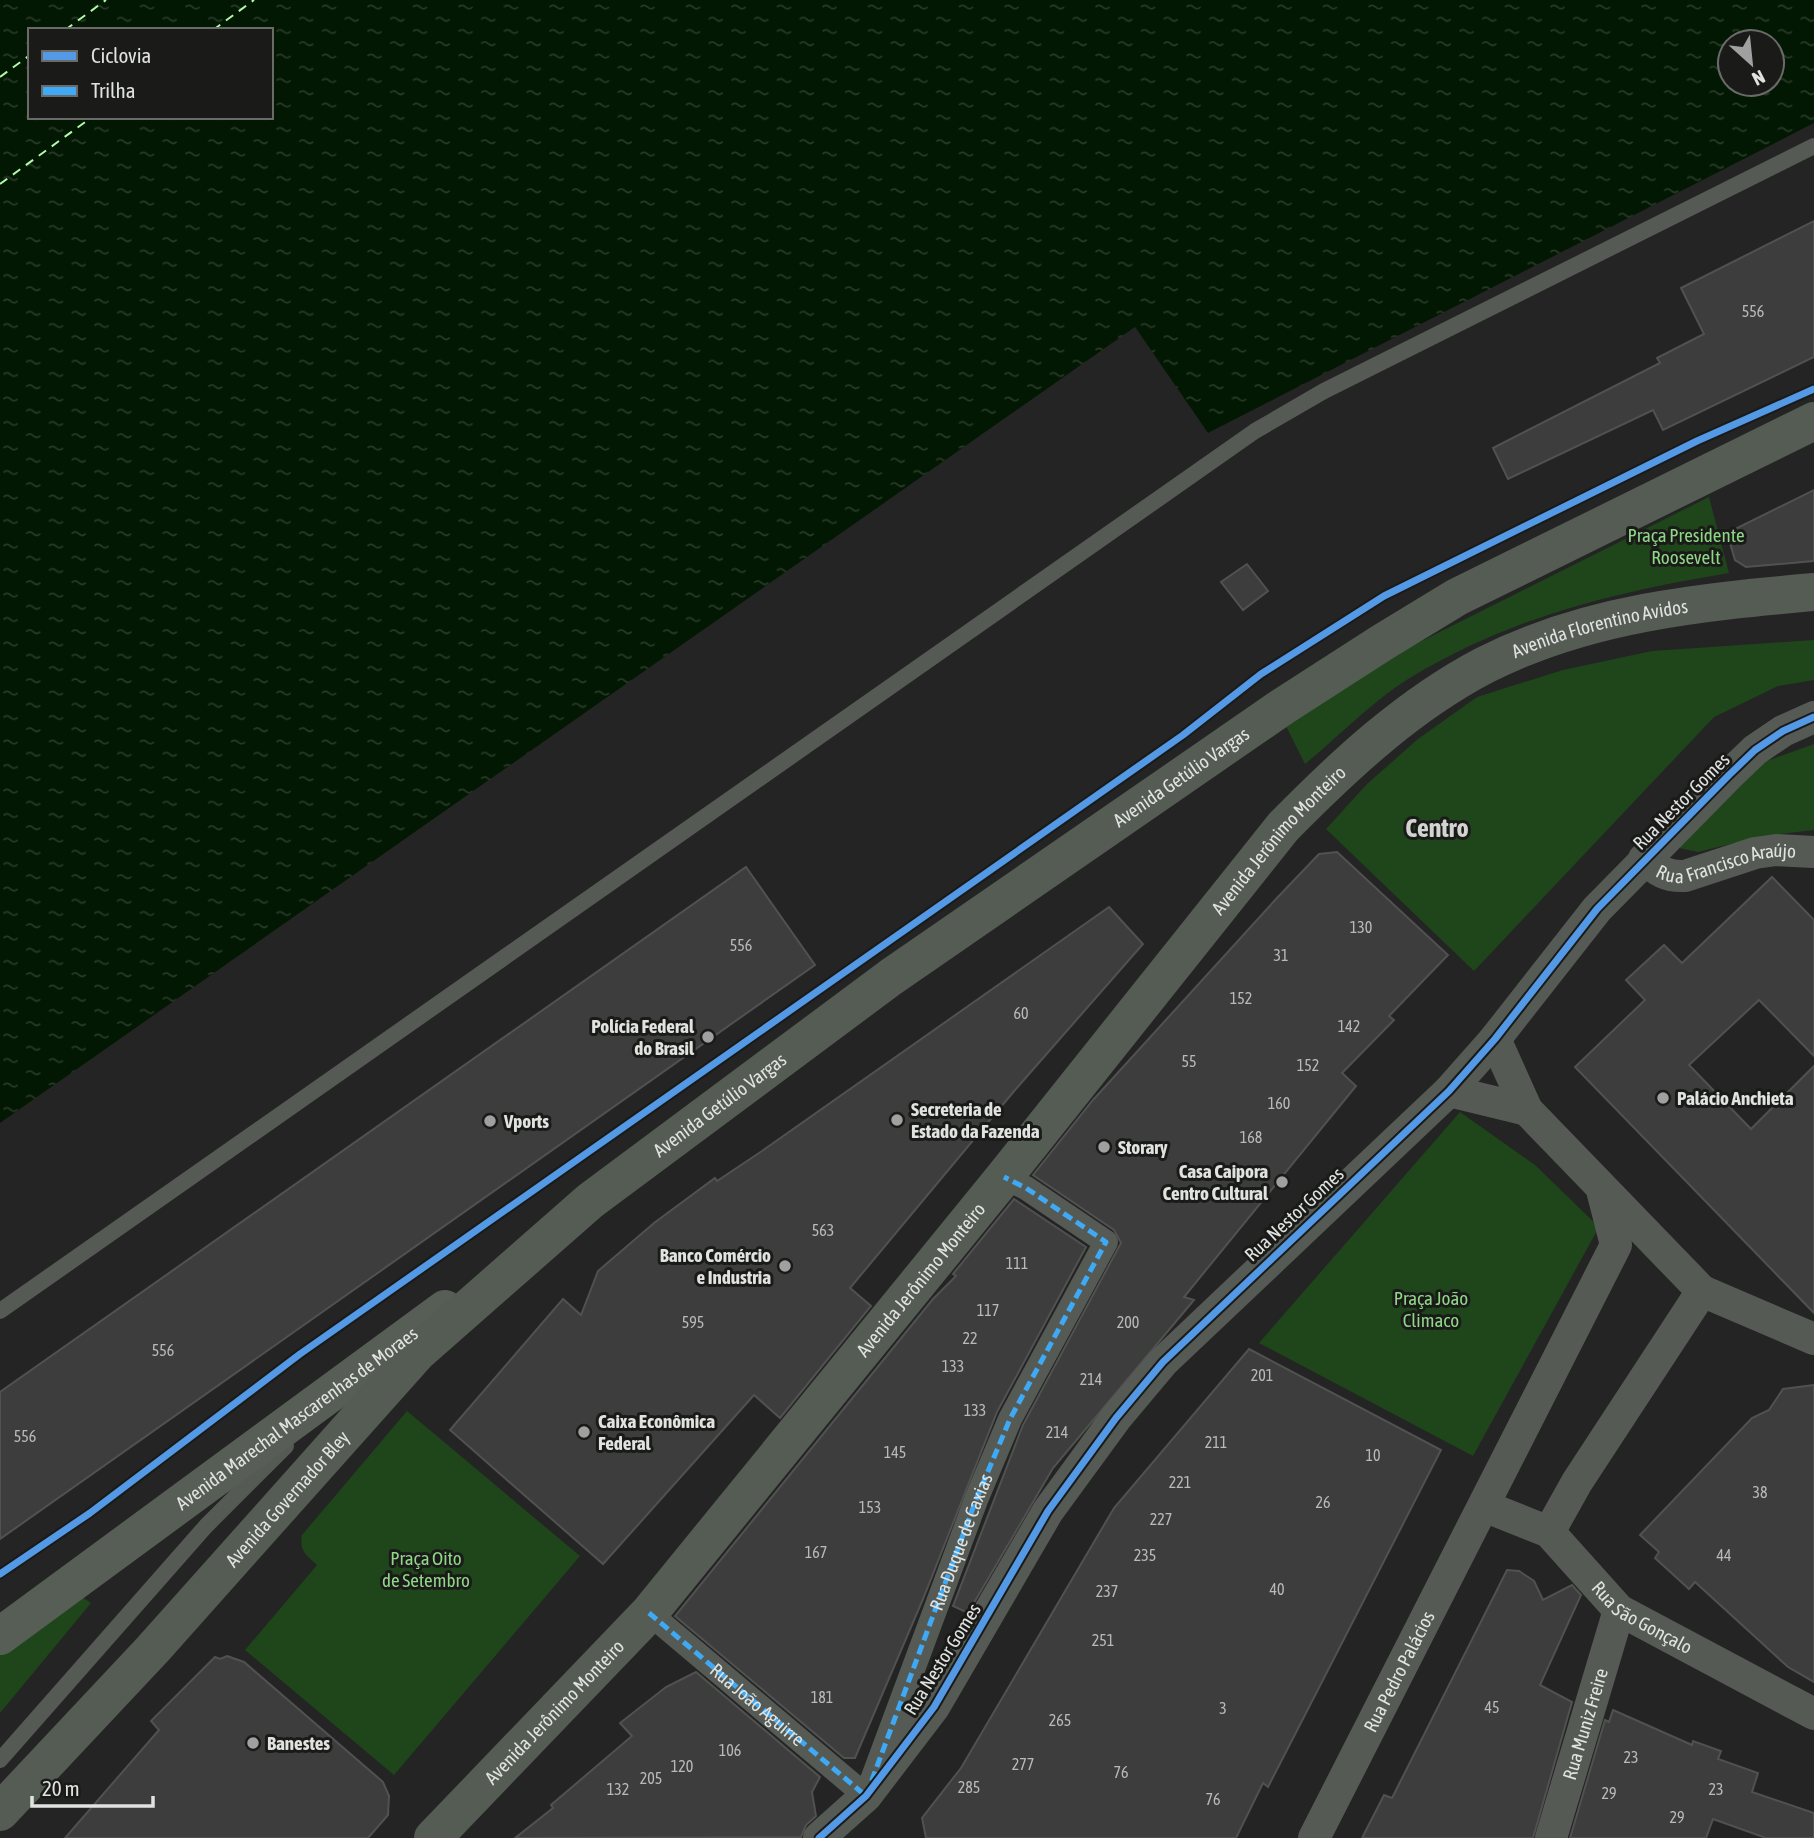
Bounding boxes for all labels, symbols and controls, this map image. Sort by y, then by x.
legend [28,28,273,119]
north arrow [1716,28,1786,98]
text: Ciclovia [91,43,151,67]
text: N [1749,66,1769,90]
text: Trilha [91,78,136,102]
house number: 556 [1742,302,1764,320]
park label: Praça Presidente Roosevelt [1627,524,1745,568]
street label: Avenida Florentino Avidos [1508,595,1689,662]
street label: Avenida Getúlio Vargas [1109,722,1253,831]
street label: Rua Nestor Gomes [1628,748,1734,854]
street label: Avenida Jerônimo Monteiro [1207,761,1350,919]
district label: Centro [1405,813,1469,843]
street label: Rua Francisco Araújo [1653,839,1797,887]
house number: 130 [1350,918,1372,936]
house number: 556 [730,936,752,954]
house number: 31 [1273,946,1289,964]
house number: 152 [1230,989,1252,1007]
house number: 60 [1013,1004,1029,1022]
place label: Polícia Federal do Brasil [591,1015,695,1059]
house number: 142 [1338,1017,1360,1035]
marker: Polícia Federal do Brasil [700,1029,716,1045]
street label: Avenida Getúlio Vargas [649,1048,791,1161]
house number: 55 [1181,1052,1197,1070]
house number: 152 [1297,1056,1319,1074]
place label: Palácio Anchieta [1677,1087,1794,1109]
marker: Palácio Anchieta [1655,1090,1671,1106]
house number: 160 [1268,1094,1290,1112]
place label: Secreteria de Estado da Fazenda [911,1098,1040,1142]
place label: Vports [503,1110,549,1132]
marker: Secreteria de Estado da Fazenda [889,1112,905,1128]
marker: Vports [482,1113,498,1129]
house number: 168 [1240,1128,1262,1146]
place label: Storary [1118,1136,1168,1158]
marker: Storary [1096,1139,1112,1155]
place label: Casa Caipora Centro Cultural [1162,1160,1269,1204]
street label: Rua Nestor Gomes [1240,1162,1348,1265]
marker: Casa Caipora Centro Cultural [1274,1174,1290,1190]
street label: Avenida Jerônimo Monteiro [852,1198,990,1361]
house number: 563 [812,1221,834,1239]
place label: Banco Comércio e Industria [660,1244,771,1288]
house number: 111 [1006,1254,1028,1272]
marker: Banco Comércio e Industria [777,1258,793,1274]
park label: Praça João Climaco [1394,1287,1468,1331]
house number: 117 [977,1301,999,1319]
house number: 595 [682,1313,704,1331]
house number: 200 [1117,1313,1139,1331]
street label: Avenida Marechal Mascarenhas de Moraes [171,1322,422,1514]
house number: 22 [962,1329,978,1347]
house number: 556 [152,1341,174,1359]
house number: 133 [942,1357,964,1375]
house number: 201 [1251,1366,1273,1384]
house number: 214 [1080,1370,1102,1388]
house number: 133 [964,1401,986,1419]
place label: Caixa Econômica Federal [598,1410,715,1454]
house number: 214 [1046,1423,1068,1441]
marker: Caixa Econômica Federal [576,1424,592,1440]
street label: Avenida Governador Bley [221,1426,354,1571]
house number: 556 [14,1427,36,1445]
house number: 211 [1205,1433,1227,1451]
house number: 145 [884,1443,906,1461]
house number: 10 [1365,1446,1381,1464]
street label: Rua Duque de Caxias [925,1470,997,1614]
house number: 221 [1169,1473,1191,1491]
house number: 38 [1752,1483,1768,1501]
house number: 26 [1315,1493,1331,1511]
house number: 153 [859,1498,881,1516]
house number: 227 [1150,1510,1172,1528]
house number: 167 [805,1543,827,1561]
house number: 235 [1134,1546,1156,1564]
house number: 44 [1716,1546,1732,1564]
park label: Praça Oito de Setembro [382,1547,470,1591]
street label: Rua São Gonçalo [1587,1577,1696,1658]
house number: 40 [1269,1580,1285,1598]
house number: 237 [1096,1582,1118,1600]
street label: Rua Nestor Gomes [899,1599,985,1719]
street label: Rua Pedro Palácios [1359,1607,1439,1735]
house number: 251 [1092,1631,1114,1649]
street label: Avenida Jerônimo Monteiro [480,1635,628,1788]
street label: Rua João Aguirre [706,1659,809,1751]
street label: Rua Muniz Freire [1558,1666,1612,1782]
house number: 181 [811,1688,833,1706]
house number: 45 [1484,1698,1500,1716]
house number: 3 [1219,1699,1227,1717]
house number: 265 [1049,1711,1071,1729]
place label: Banestes [267,1732,330,1754]
marker: Banestes [245,1735,261,1751]
house number: 106 [719,1741,741,1759]
house number: 23 [1623,1748,1639,1766]
house number: 277 [1012,1755,1034,1773]
house number: 120 [671,1757,693,1775]
house number: 76 [1113,1763,1129,1781]
scale bar [32,1764,152,1808]
house number: 205 [640,1769,662,1787]
text: 20 m [42,1776,80,1800]
house number: 285 [958,1778,980,1796]
house number: 132 [607,1780,629,1798]
house number: 23 [1708,1780,1724,1798]
house number: 29 [1601,1784,1617,1802]
house number: 76 [1205,1790,1221,1808]
house number: 29 [1669,1808,1685,1826]

